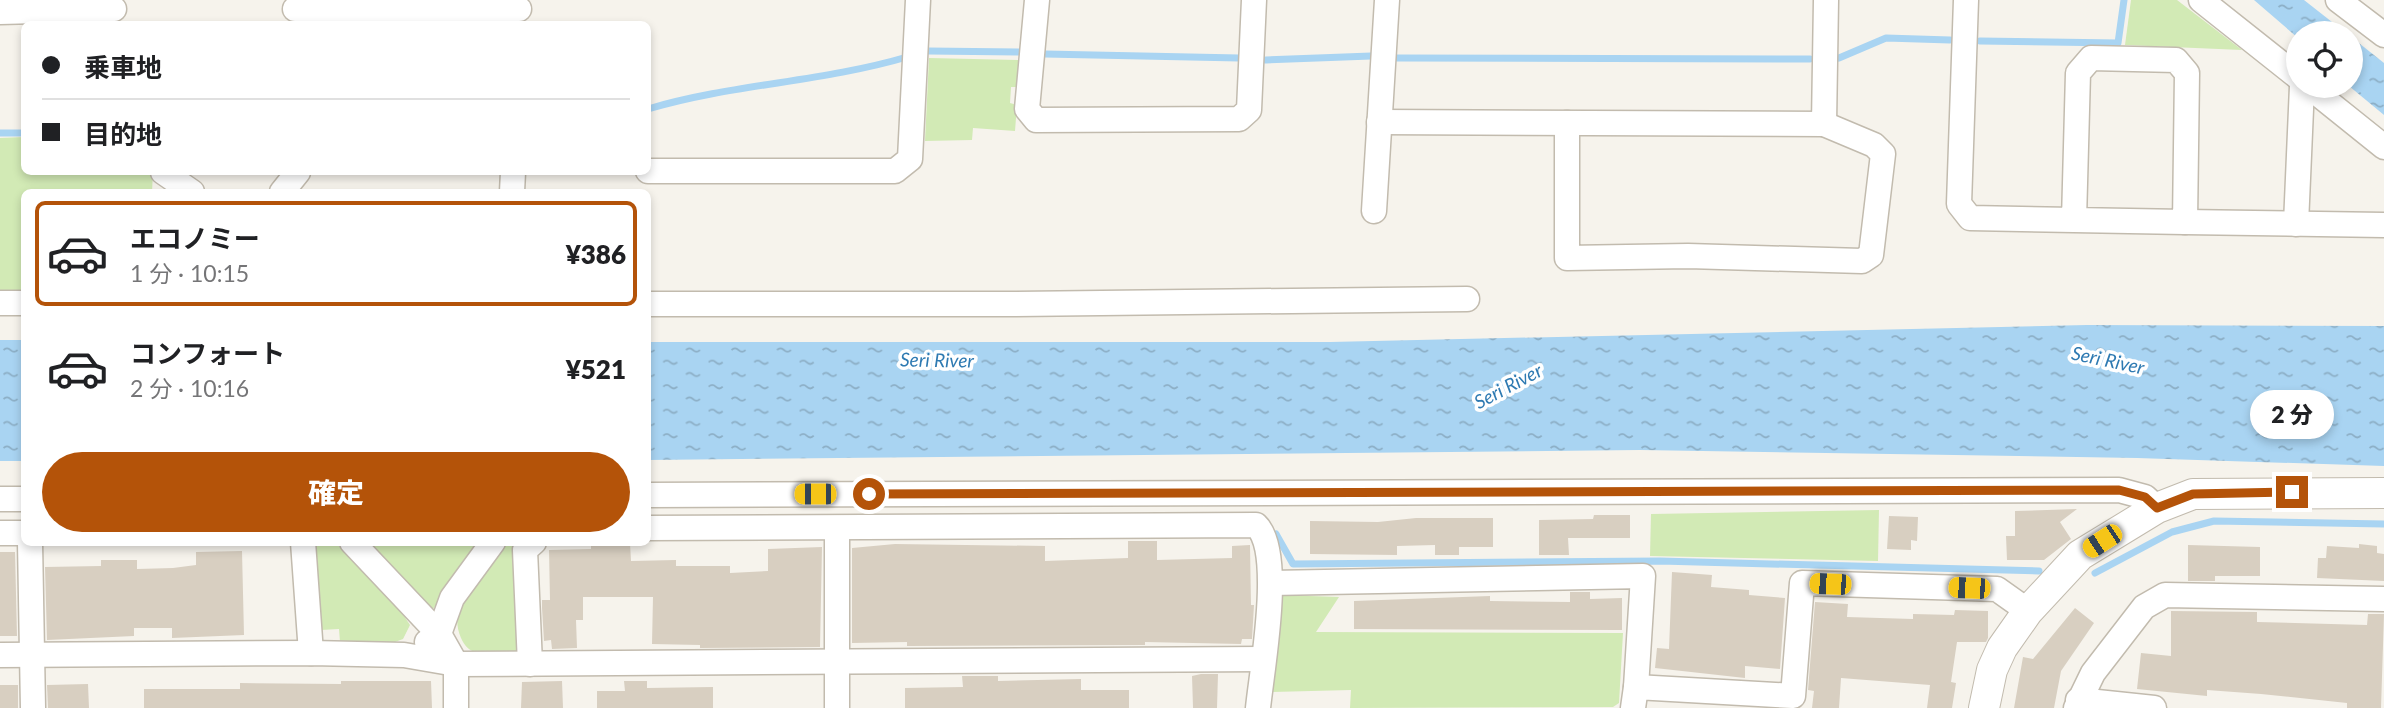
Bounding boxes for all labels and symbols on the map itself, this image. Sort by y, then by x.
water label: Seri River [2070,341,2147,379]
water label: Seri River [900,347,975,372]
water label: Seri River [1470,358,1546,413]
callout: 2 分 [2250,391,2334,440]
route end [2276,476,2308,508]
route start [853,478,885,510]
car [795,484,837,505]
car [2079,521,2126,561]
car [1809,573,1852,595]
car [1948,577,1991,599]

